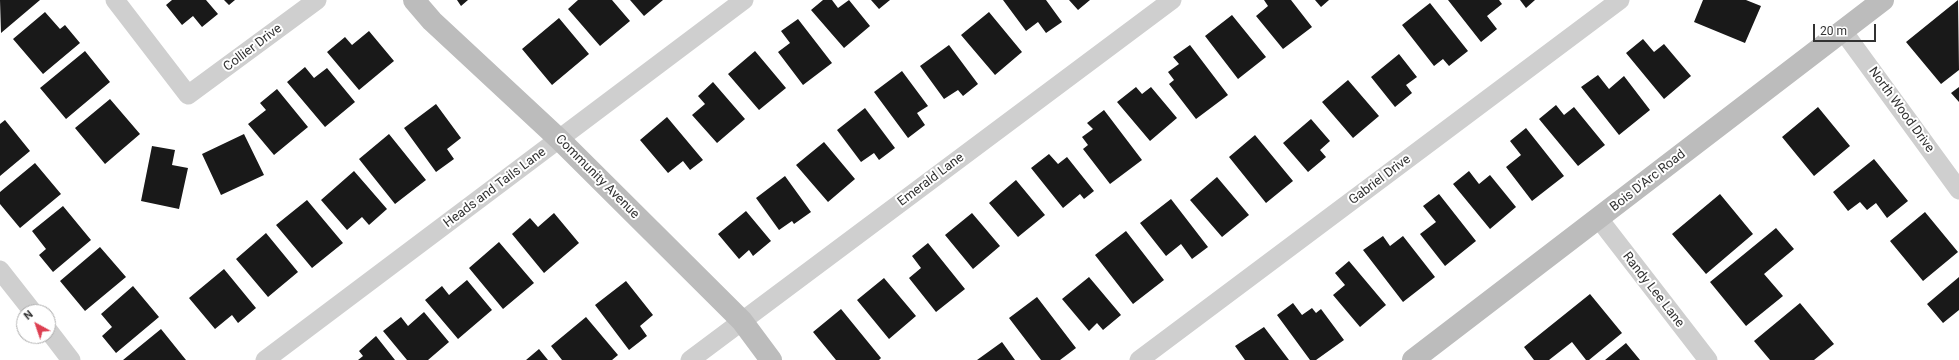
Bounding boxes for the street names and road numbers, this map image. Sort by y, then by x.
street label: Collier Drive [221,21,285,75]
street label: North Wood Drive [1865,64,1937,156]
street label: Community Avenue [552,132,642,222]
street label: Heads and Tails Lane [441,145,549,231]
street label: Bois D'Arc Road [1607,147,1689,215]
street label: Emerald Lane [895,150,967,210]
street label: Gabriel Drive [1346,152,1414,208]
street label: Randy Lee Lane [1619,249,1687,331]

